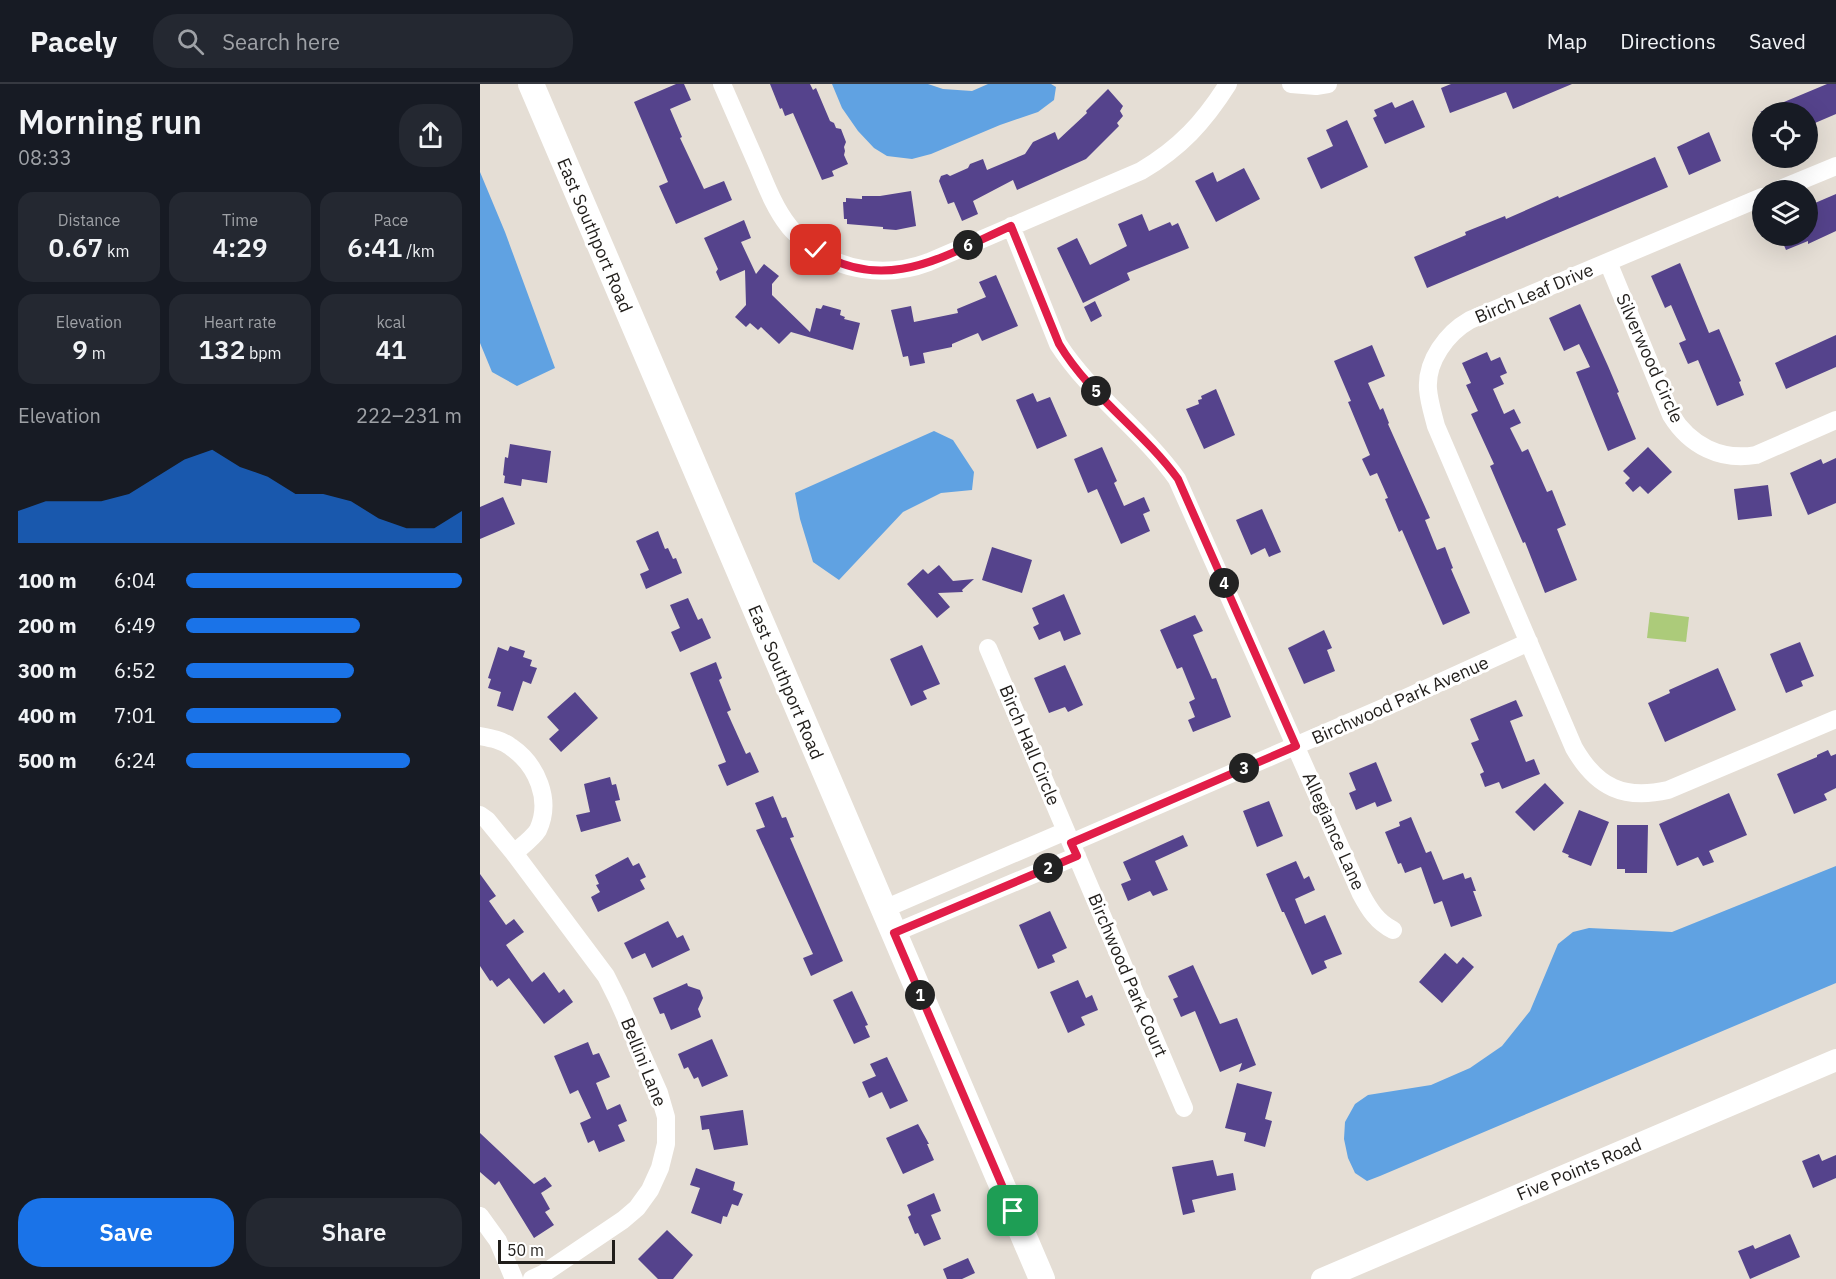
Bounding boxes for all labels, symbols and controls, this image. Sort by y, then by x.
search box [153,14,573,68]
text: Pacely [30,23,117,60]
icon: search [174,25,207,58]
text: Search here [222,27,340,56]
text: Map [1547,27,1587,55]
text: Directions [1620,27,1716,55]
text: Saved [1749,27,1806,55]
text: Morning run [18,100,202,143]
map controls [1752,102,1818,246]
button: locate [1752,102,1818,168]
button: share [399,104,462,167]
text: 08:33 [18,144,72,171]
street label: East Southport Road [552,154,638,316]
button: layers [1752,180,1818,246]
text: Distance [58,210,120,230]
text: Time [222,210,258,230]
text: Pace [374,210,408,230]
pin [790,224,841,275]
text: 0.67 [49,230,103,264]
text: 4:29 [212,230,268,264]
text: 6:41 [347,230,402,264]
pin: 6 [953,230,983,260]
icon: check [799,233,832,266]
text: 6 [963,235,973,255]
text: km [103,241,129,261]
text: /km [402,241,435,261]
street label: Birch Leaf Drive [1471,258,1597,328]
street label: Silverwood Circle [1611,290,1689,427]
text: Elevation [56,312,122,332]
text: Heart rate [204,312,276,332]
text: kcal [376,312,406,332]
text: 9 [72,332,88,366]
text: 132 [198,332,245,366]
text: 41 [375,332,407,366]
text: m [88,343,106,363]
text: bpm [245,343,282,363]
pin: 5 [1081,376,1111,406]
text: 5 [1091,381,1101,401]
text: Elevation [18,402,101,429]
text: 222–231 m [356,402,462,429]
text: 100 m [18,567,77,594]
text: 6:04 [114,567,156,594]
pin: 4 [1209,568,1239,598]
text: 4 [1219,573,1229,593]
street label: East Southport Road [743,601,829,763]
text: 200 m [18,612,77,639]
text: 6:49 [114,612,156,639]
street label: Birchwood Park Avenue [1308,651,1492,749]
text: 300 m [18,657,77,684]
text: 6:52 [114,657,156,684]
street label: Birch Hall Circle [994,681,1066,809]
text: 400 m [18,702,77,729]
text: 7:01 [114,702,156,729]
text: 500 m [18,747,77,774]
text: 6:24 [114,747,156,774]
pin: 3 [1229,753,1259,783]
text: 3 [1239,758,1249,778]
street label: Allegiance Lane [1298,768,1370,894]
pin: 2 [1033,853,1063,883]
text: 2 [1043,858,1053,878]
street label: Birchwood Park Court [1083,890,1173,1060]
pin: 1 [905,980,935,1010]
text: 1 [915,985,925,1005]
street label: Bellini Lane [616,1014,672,1110]
street label: Five Points Road [1513,1132,1645,1206]
pin [987,1185,1038,1236]
icon: arrive [996,1194,1029,1227]
button: Save [18,1198,234,1267]
button: Share [246,1198,462,1267]
scale bar [498,1237,615,1264]
text: 50 m [507,1240,544,1260]

